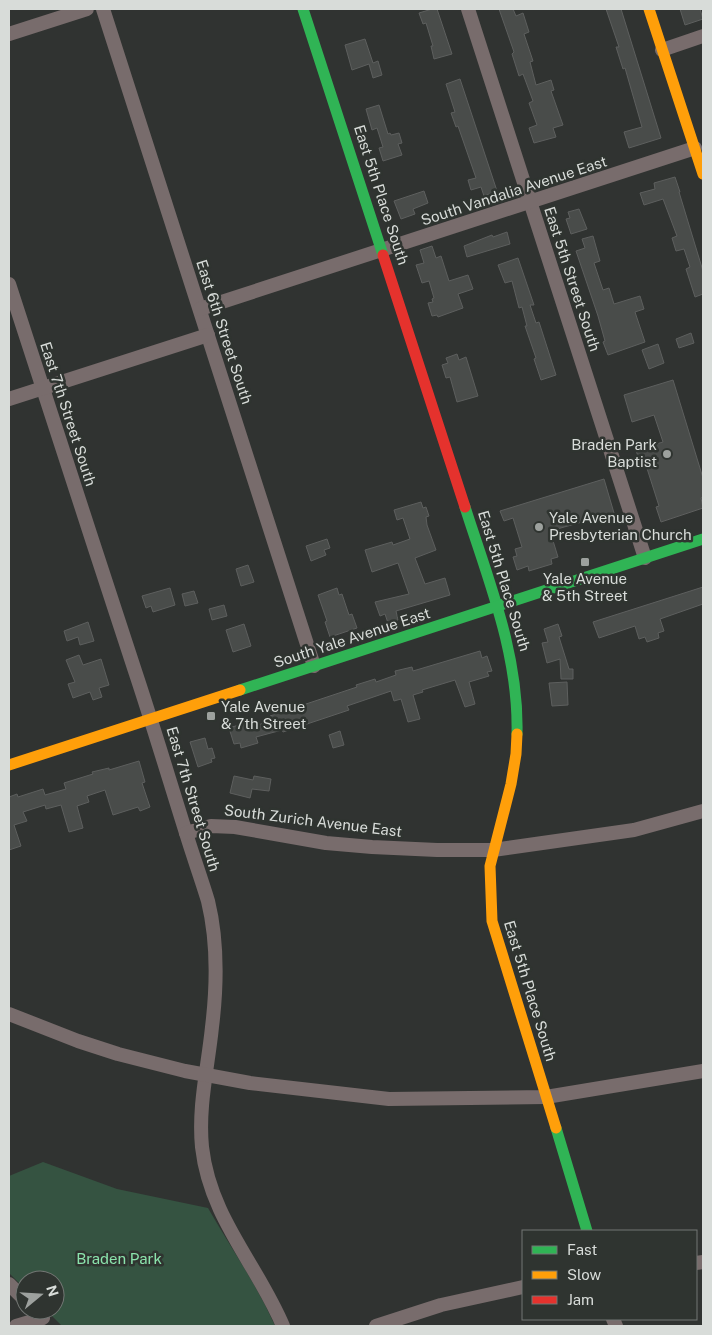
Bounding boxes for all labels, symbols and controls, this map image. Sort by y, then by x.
street label: East 5th Place South [351,123,412,267]
street label: South Vandalia Avenue East [419,152,609,229]
street label: East 5th Street South [541,204,604,353]
street label: East 6th Street South [193,257,256,406]
street label: East 7th Street South [37,340,100,488]
place label: Braden Park Baptist [571,436,657,470]
marker: Braden Park Baptist [661,448,673,460]
street label: East 5th Place South [475,508,534,653]
place label: Yale Avenue Presbyterian Church [549,509,692,543]
marker: Yale Avenue Presbyterian Church [533,521,545,533]
marker: Yale Avenue & 5th Street [579,556,591,568]
place label: Yale Avenue & 5th Street [542,570,628,604]
street label: South Yale Avenue East [271,604,432,671]
place label: Yale Avenue & 7th Street [221,698,306,732]
marker: Yale Avenue & 7th Street [205,710,217,722]
street label: East 7th Street South [163,724,224,873]
street label: South Zurich Avenue East [223,801,403,840]
street label: East 5th Place South [501,918,560,1063]
legend [522,1230,697,1320]
text: Fast [567,1241,597,1258]
park label: Braden Park [76,1250,162,1267]
text: Slow [567,1266,602,1283]
north arrow [15,1270,65,1320]
text: N [43,1283,62,1299]
text: Jam [567,1291,594,1308]

